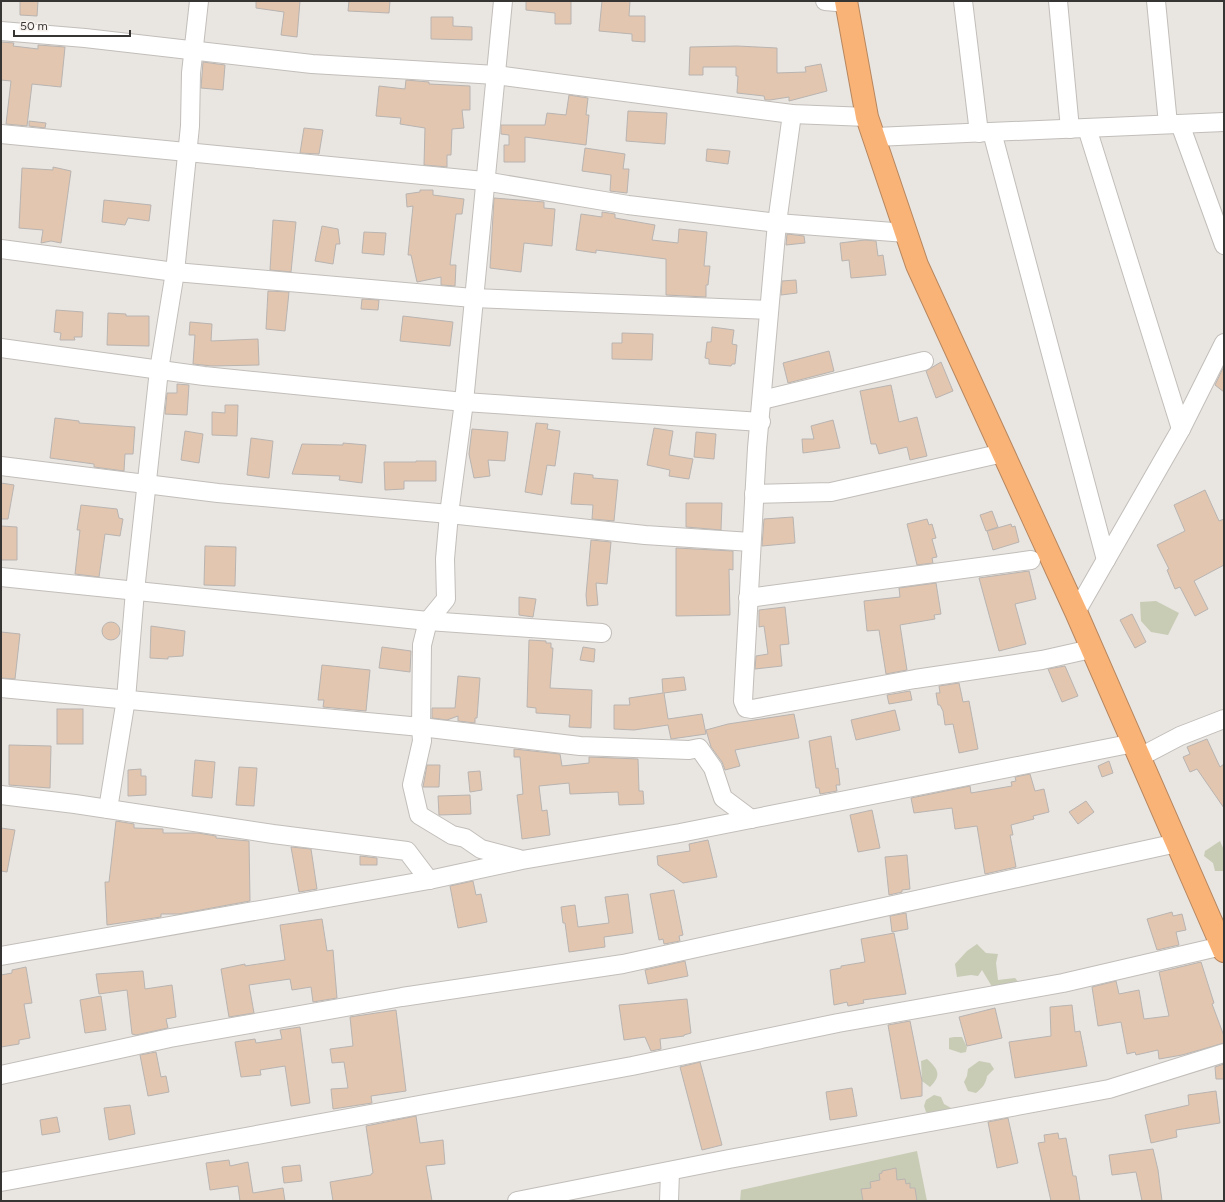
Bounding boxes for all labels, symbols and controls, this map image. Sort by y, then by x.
scale bar [14,12,130,38]
text: 50 m [20,19,48,33]

